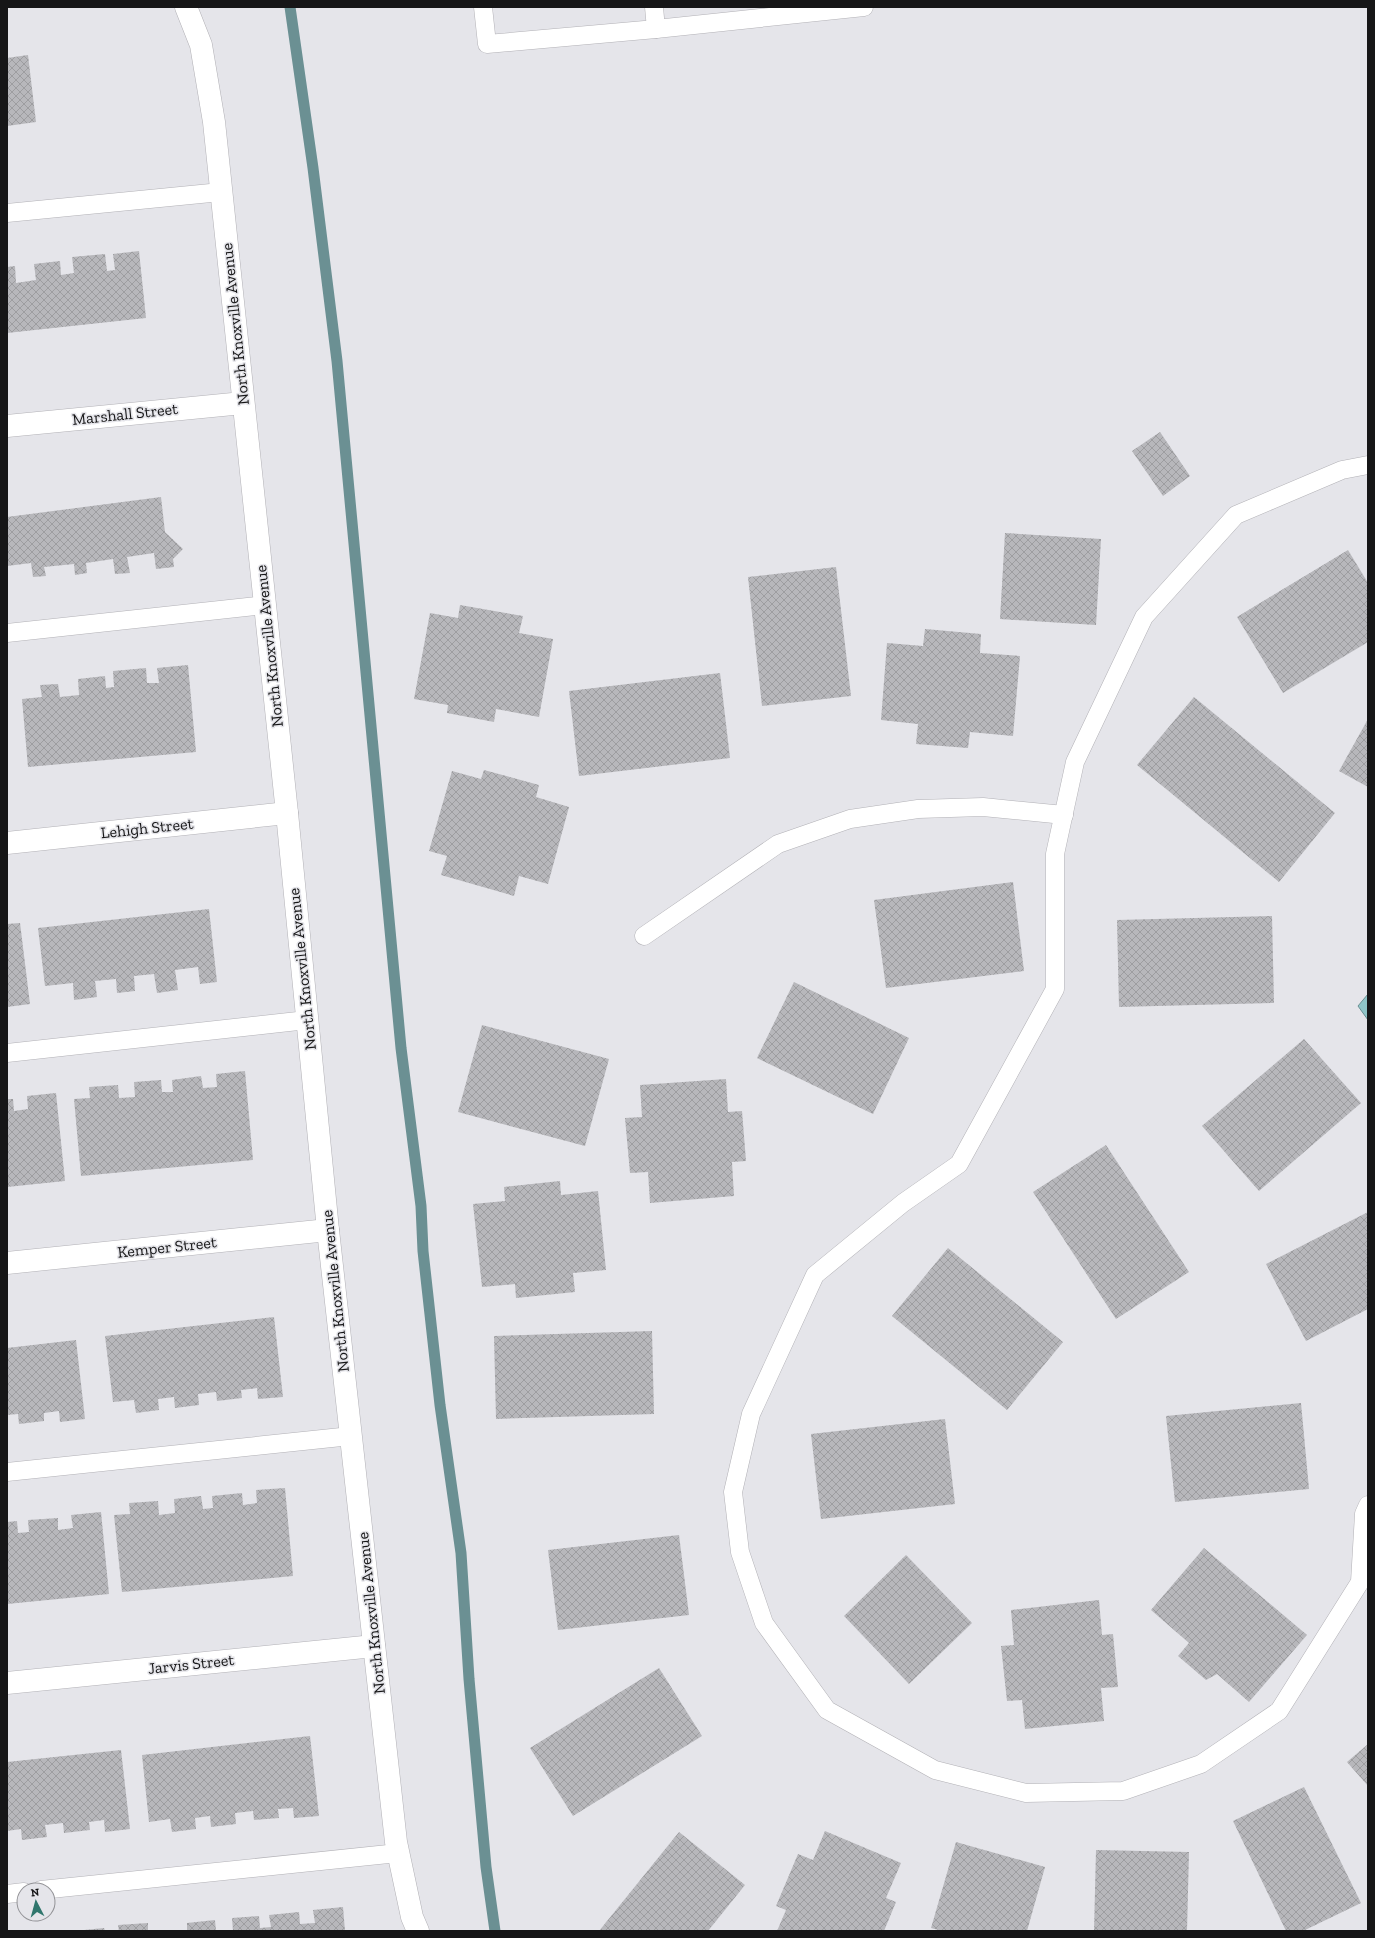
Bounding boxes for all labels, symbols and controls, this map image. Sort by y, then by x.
street label: North Knoxville Avenue [217,242,253,406]
street label: Marshall Street [71,399,179,429]
street label: North Knoxville Avenue [251,564,287,728]
street label: Lehigh Street [100,814,194,842]
street label: North Knoxville Avenue [284,887,320,1051]
street label: North Knoxville Avenue [317,1209,353,1373]
street label: Kemper Street [116,1232,218,1262]
street label: North Knoxville Avenue [353,1531,389,1695]
street label: Jarvis Street [147,1650,235,1678]
north arrow [16,1882,56,1922]
text: N [30,1886,40,1899]

